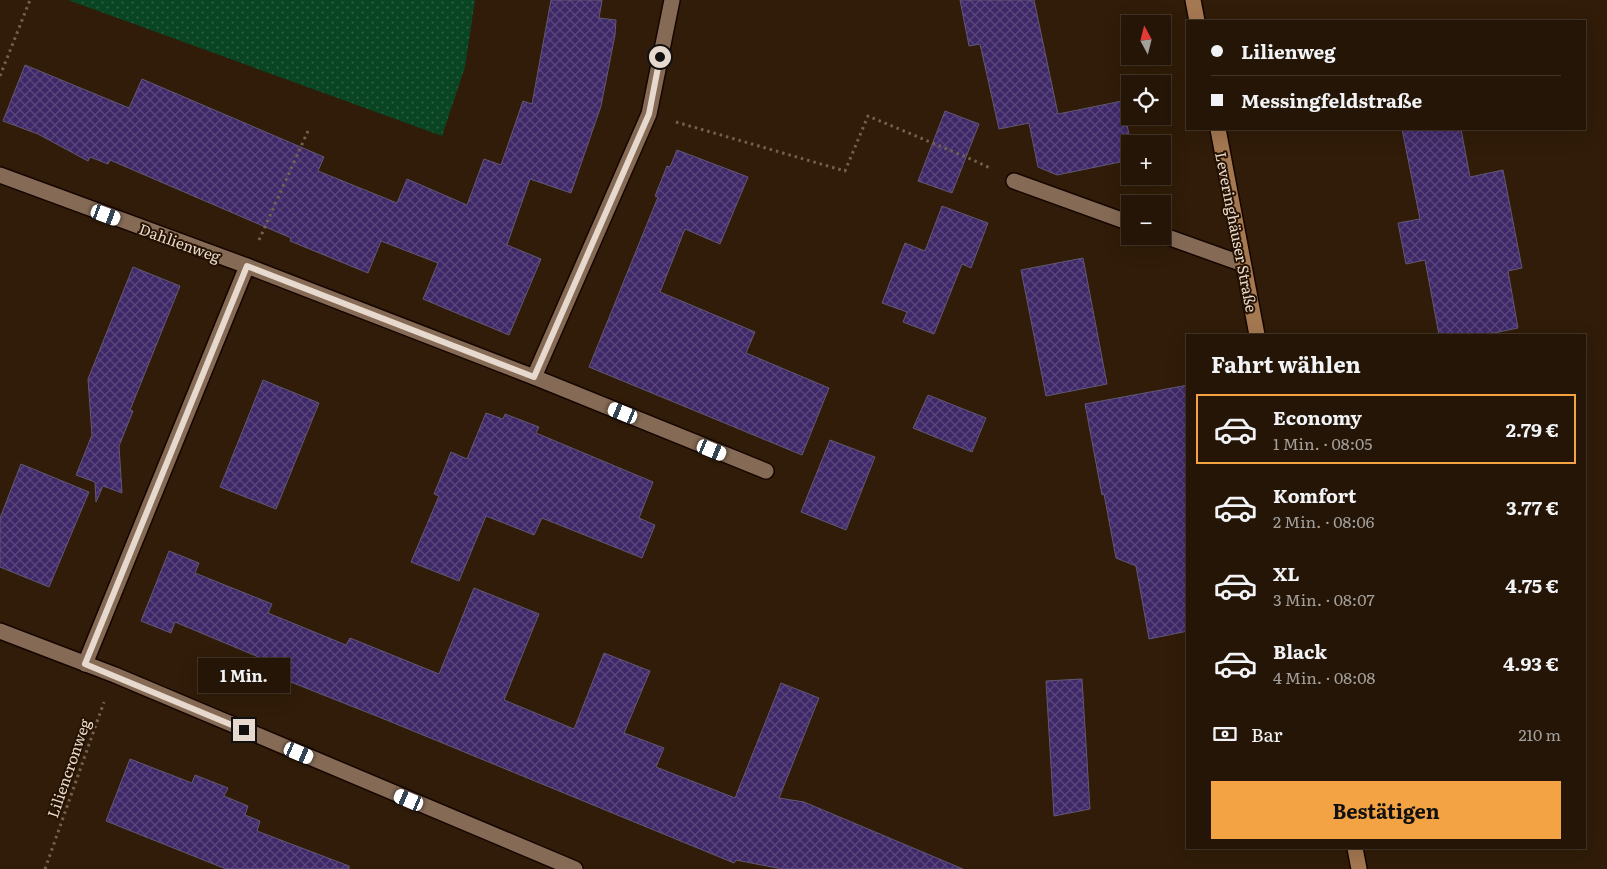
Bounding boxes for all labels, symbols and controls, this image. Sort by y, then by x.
north arrow [1121,15,1171,65]
map controls [1121,15,1171,245]
text: Lilienweg [1241,37,1336,65]
route start [649,46,671,68]
button: locate [1121,75,1171,125]
text: Messingfeldstraße [1241,86,1422,114]
button: + [1121,135,1171,185]
street label: Leveringhäuser Straße [1210,150,1264,314]
button: − [1121,195,1171,245]
car [89,203,122,227]
street label: Dahlienweg [136,217,225,268]
text: Fahrt wählen [1211,347,1361,380]
car [606,400,639,426]
text: Economy [1273,403,1362,431]
icon: car [1213,407,1258,452]
text: 2.79 € [1506,415,1559,443]
text: 1 Min. · 08:05 [1273,431,1372,455]
car [695,437,728,463]
text: Komfort [1273,481,1356,509]
icon: car [1213,485,1258,530]
text: 3.77 € [1506,493,1559,521]
text: 2 Min. · 08:06 [1273,509,1374,533]
text: XL [1273,559,1300,587]
icon: car [1213,563,1258,608]
text: 4.75 € [1505,571,1559,599]
text: 3 Min. · 08:07 [1273,587,1375,611]
text: Black [1273,637,1327,665]
icon: car [1213,641,1258,686]
text: 4.93 € [1503,649,1559,677]
callout: 1 Min. [198,658,290,692]
text: 1 Min. [220,663,268,687]
text: 4 Min. · 08:08 [1273,665,1375,689]
street label: Liliencronweg [40,715,96,821]
route end [233,719,255,741]
icon: cash [1211,720,1239,748]
text: Bar [1251,720,1283,748]
text: 210 m [1518,722,1561,746]
car [282,740,315,766]
button: Bestätigen [1211,781,1561,839]
car [392,787,425,813]

